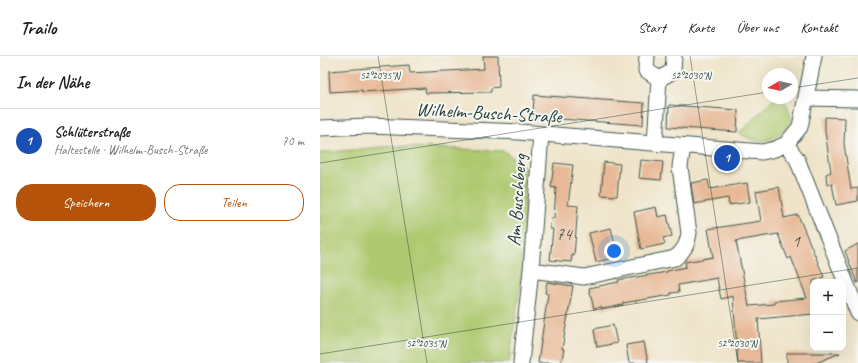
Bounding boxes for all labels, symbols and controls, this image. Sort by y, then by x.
text: Trailo [20,16,56,40]
text: Start [638,19,666,36]
text: Karte [688,19,714,36]
text: Über uns [736,19,778,36]
text: Kontakt [800,19,838,36]
north arrow [762,68,798,104]
text: 52°20'35"N [360,69,402,82]
text: 52°20'30"N [671,69,713,82]
text: In der Nähe [16,72,89,93]
street label: Wilhelm-Busch-Straße [416,97,564,129]
text: Schlüterstraße [54,123,130,142]
text: 1 [26,133,32,149]
text: 70 m [282,133,304,149]
text: Haltestelle · Wilhelm-Busch-Straße [54,142,208,158]
pin: 1 [714,143,740,173]
street label: Am Buschberg [502,152,532,247]
button: Speichern [16,184,156,221]
button: Teilen [164,184,304,221]
house number: 74 [556,224,574,245]
house number: 1 [792,231,801,252]
your location [604,241,624,261]
map controls [810,279,846,351]
button: + [810,279,846,315]
button: − [810,315,846,351]
text: 52°20'35"N [406,337,448,350]
text: 52°20'30"N [717,337,759,350]

